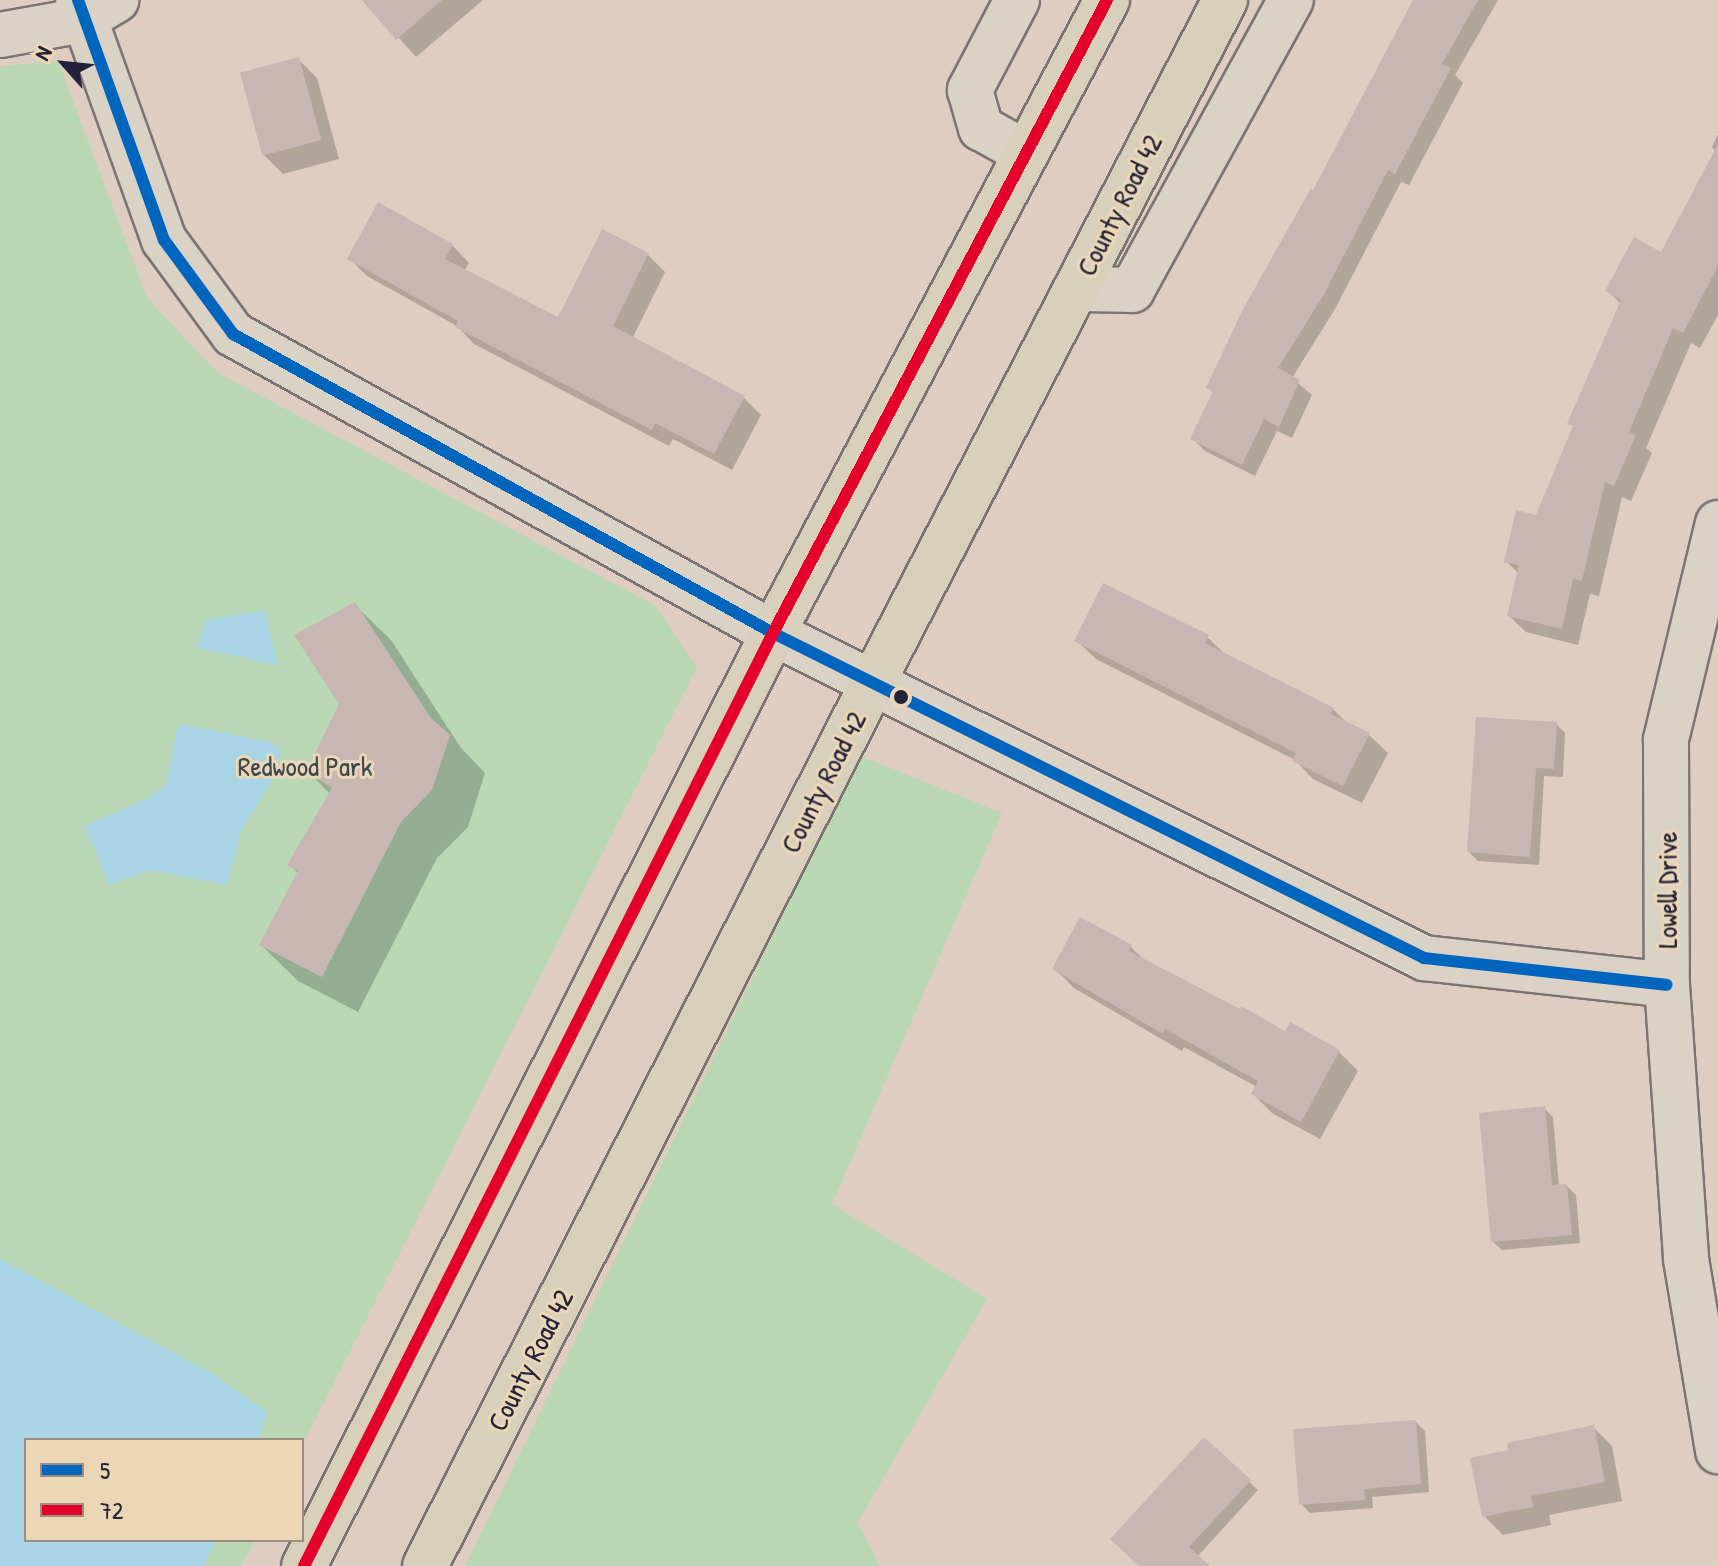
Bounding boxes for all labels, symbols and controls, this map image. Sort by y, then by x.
north arrow [24,24,104,104]
text: N [27,41,59,65]
street label: County Road 42 [1069,129,1169,281]
unlabelled marker [893,689,909,705]
street label: County Road 42 [773,706,873,858]
park label: Redwood Park [238,749,372,783]
street label: Lowell Drive [1650,831,1684,949]
street label: County Road 42 [480,1284,580,1436]
legend [24,1438,304,1542]
text: 5 [100,1454,110,1486]
text: 72 [100,1494,123,1526]

